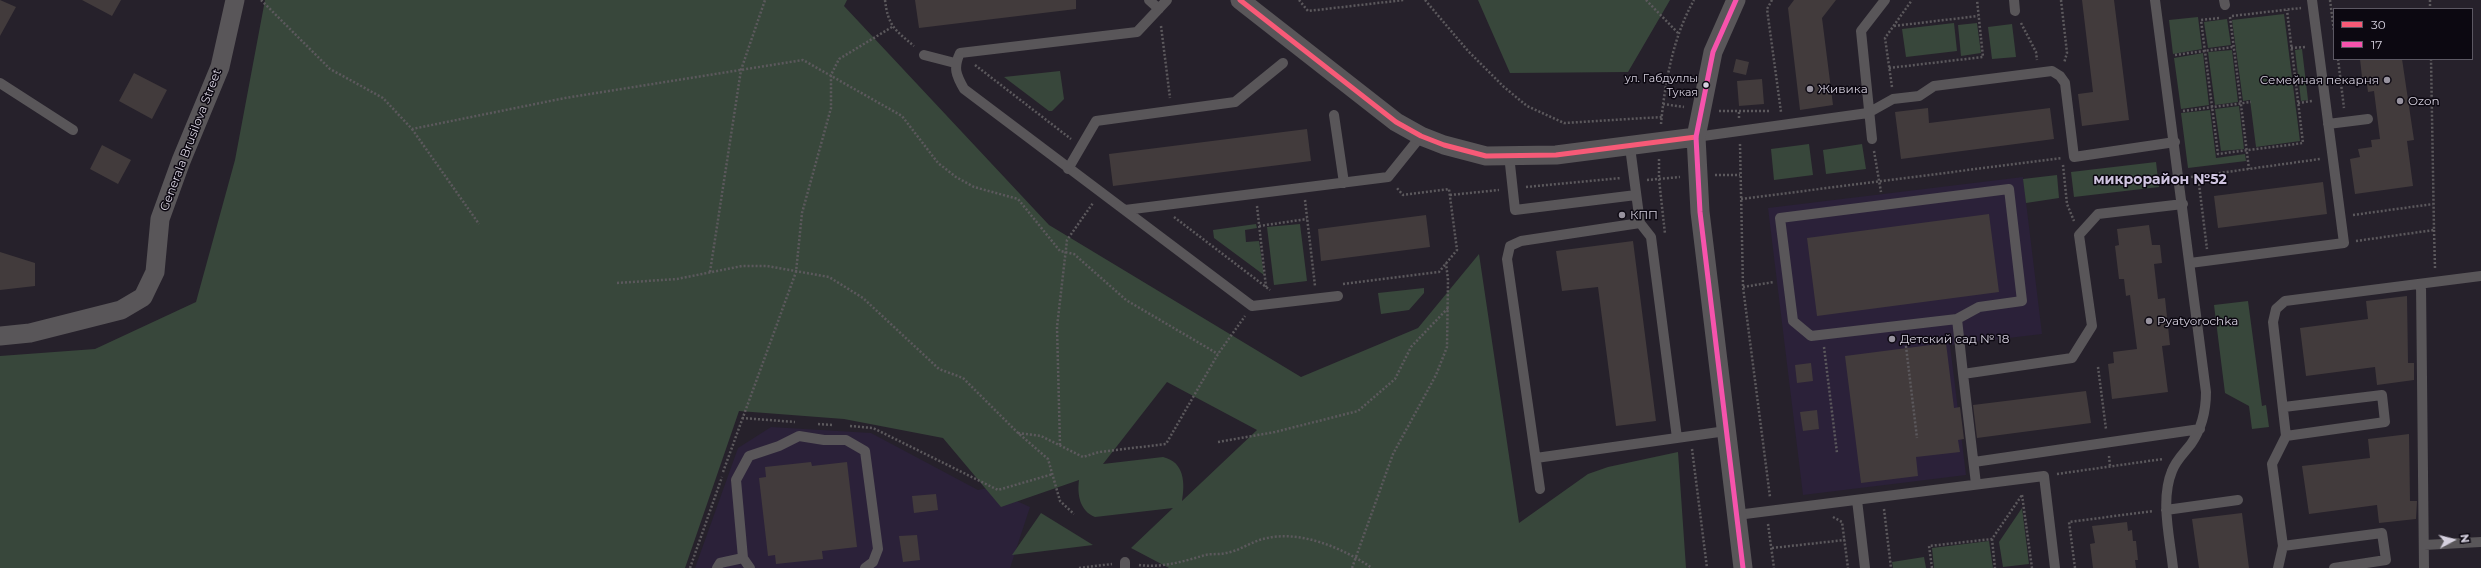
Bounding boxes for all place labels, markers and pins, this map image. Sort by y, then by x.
place label: ул. Габдуллы Тукая [1625,72,1698,98]
place label: Семейная пекарня [2260,73,2379,87]
marker: Семейная пекарня [2382,75,2392,85]
marker: ул. Габдуллы Тукая [1701,80,1711,90]
place label: Живика [1818,82,1868,96]
marker: Живика [1805,84,1815,94]
place label: Ozon [2408,94,2440,108]
marker: Ozon [2395,96,2405,106]
place label: КПП [1630,208,1658,222]
marker: КПП [1617,210,1627,220]
place label: Pyatyorochka [2157,314,2238,328]
marker: Pyatyorochka [2144,316,2154,326]
place label: Детский сад № 18 [1900,332,2010,346]
marker: Детский сад № 18 [1887,334,1897,344]

